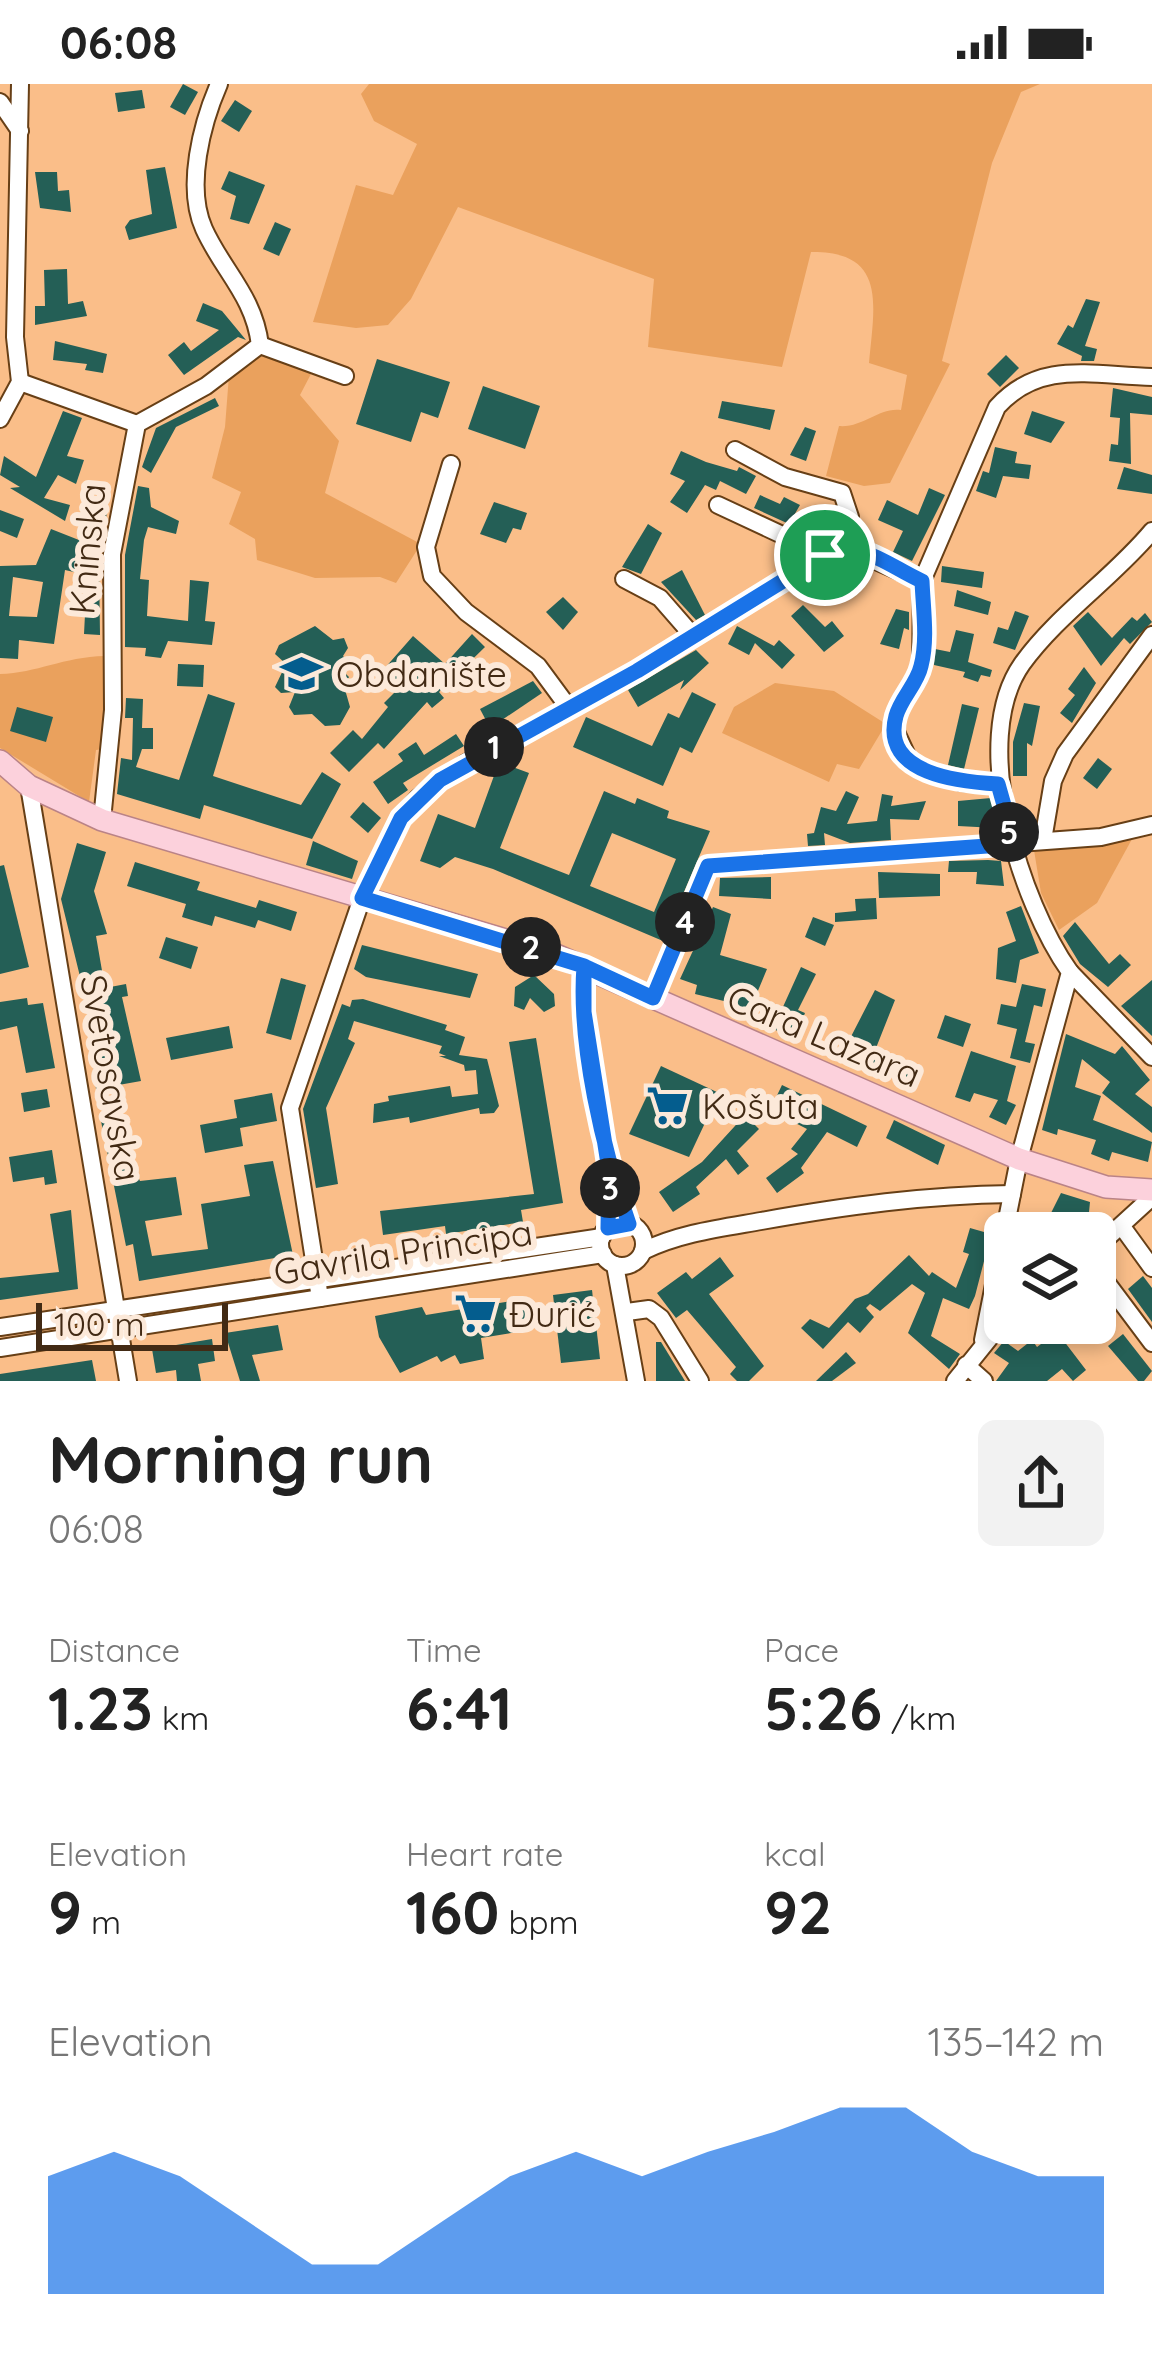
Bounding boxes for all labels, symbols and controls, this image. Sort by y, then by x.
text: 06:08 [60,14,177,70]
street label: Kninska [58,482,115,616]
pin [774,504,876,606]
icon: arrive [792,522,858,588]
school or university icon: Obdanište [279,651,325,697]
place label: Obdanište [336,651,507,696]
pin: 1 [464,717,524,777]
text: 1 [488,726,500,767]
pin: 5 [979,802,1039,862]
text: 5 [999,811,1019,852]
pin: 4 [655,892,715,952]
text: 4 [675,901,695,942]
pin: 2 [501,917,561,977]
text: 2 [522,926,540,967]
street label: Svetosavska [71,971,152,1184]
street label: Cara Lazara [721,975,928,1096]
supermarket icon: Košuta [645,1083,691,1129]
place label: Košuta [702,1083,819,1128]
pin: 3 [580,1158,640,1218]
text: 3 [601,1167,619,1208]
street label: Gavrila Principa [270,1209,535,1294]
map controls [984,1212,1116,1344]
button: layers [984,1212,1116,1344]
supermarket icon: Đurić [452,1291,498,1337]
place label: Đurić [509,1291,596,1336]
scale bar [36,1297,228,1350]
text: 100 m [54,1303,145,1344]
text: Morning run [48,1417,433,1500]
button: share [978,1420,1104,1546]
text: 06:08 [48,1504,144,1553]
text: Distance [48,1629,180,1670]
text: Time [406,1629,482,1670]
text: Pace [764,1629,839,1670]
text: 1.23 [48,1670,153,1745]
text: 6:41 [406,1670,512,1745]
text: 5:26 [764,1670,882,1745]
text: km [153,1697,209,1738]
text: /km [882,1697,956,1738]
text: Elevation [48,1833,187,1874]
text: Heart rate [406,1833,563,1874]
text: kcal [764,1833,826,1874]
text: 9 [48,1874,82,1949]
text: 160 [406,1874,499,1949]
text: 92 [764,1874,832,1949]
text: m [82,1901,121,1942]
text: bpm [499,1901,578,1942]
text: Elevation [48,2017,212,2066]
text: 135–142 m [928,2017,1104,2066]

